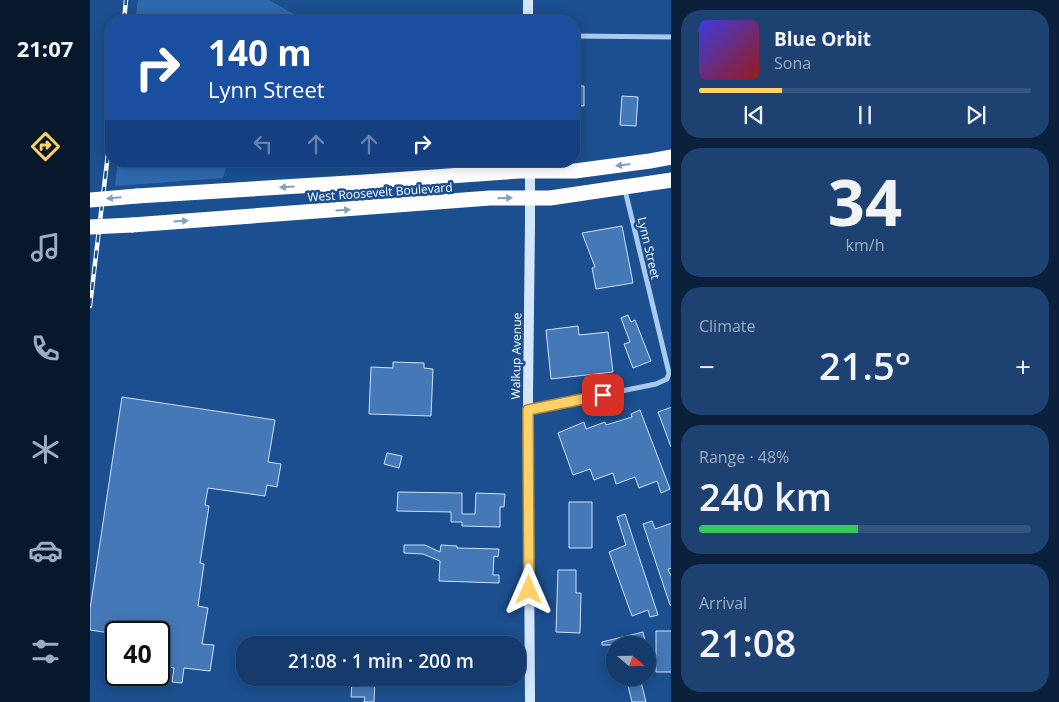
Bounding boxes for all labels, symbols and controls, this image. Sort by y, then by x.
text: Blue Orbit [774,26,871,52]
text: 140 m [208,29,312,76]
text: 21:07 [17,33,73,63]
icon: right [125,35,190,100]
text: Sona [774,52,811,74]
text: Lynn Street [208,74,325,104]
icon: previous [740,101,768,129]
icon: pause [851,101,879,129]
icon: next [962,101,990,129]
icon: directions [28,129,63,164]
icon: left [249,130,277,158]
icon: ahead [302,130,330,158]
icon: ahead [355,130,383,158]
icon: right [408,130,436,158]
text: 34 [828,157,902,245]
one-way arrow [615,161,631,169]
street label: West Roosevelt Boulevard [307,178,453,206]
one-way arrow [279,183,295,191]
one-way arrow [105,194,121,202]
one-way arrow [497,194,513,202]
one-way arrow [335,205,351,213]
street label: Lynn Street [634,215,664,281]
one-way arrow [173,217,189,225]
icon: music [28,230,63,265]
text: km/h [846,234,884,256]
street label: Walkup Avenue [507,312,525,399]
text: Climate [699,315,756,337]
icon: phone [28,331,63,366]
text: 21.5° [819,339,911,391]
text: − [699,347,715,385]
text: + [1015,347,1031,385]
pin [582,374,624,416]
icon: arrive [589,381,617,409]
icon: climate [28,432,63,467]
text: Range · 48% [699,446,789,468]
text: 240 km [699,470,832,522]
icon: car [28,533,63,568]
position arrow [502,563,554,615]
text: Arrival [699,592,747,614]
text: 21:08 [699,616,796,668]
speed limit sign: 40 [105,621,170,686]
icon: filters [28,634,63,669]
north arrow [606,636,656,686]
map controls [606,636,656,686]
text: 21:08 · 1 min · 200 m [288,648,474,674]

